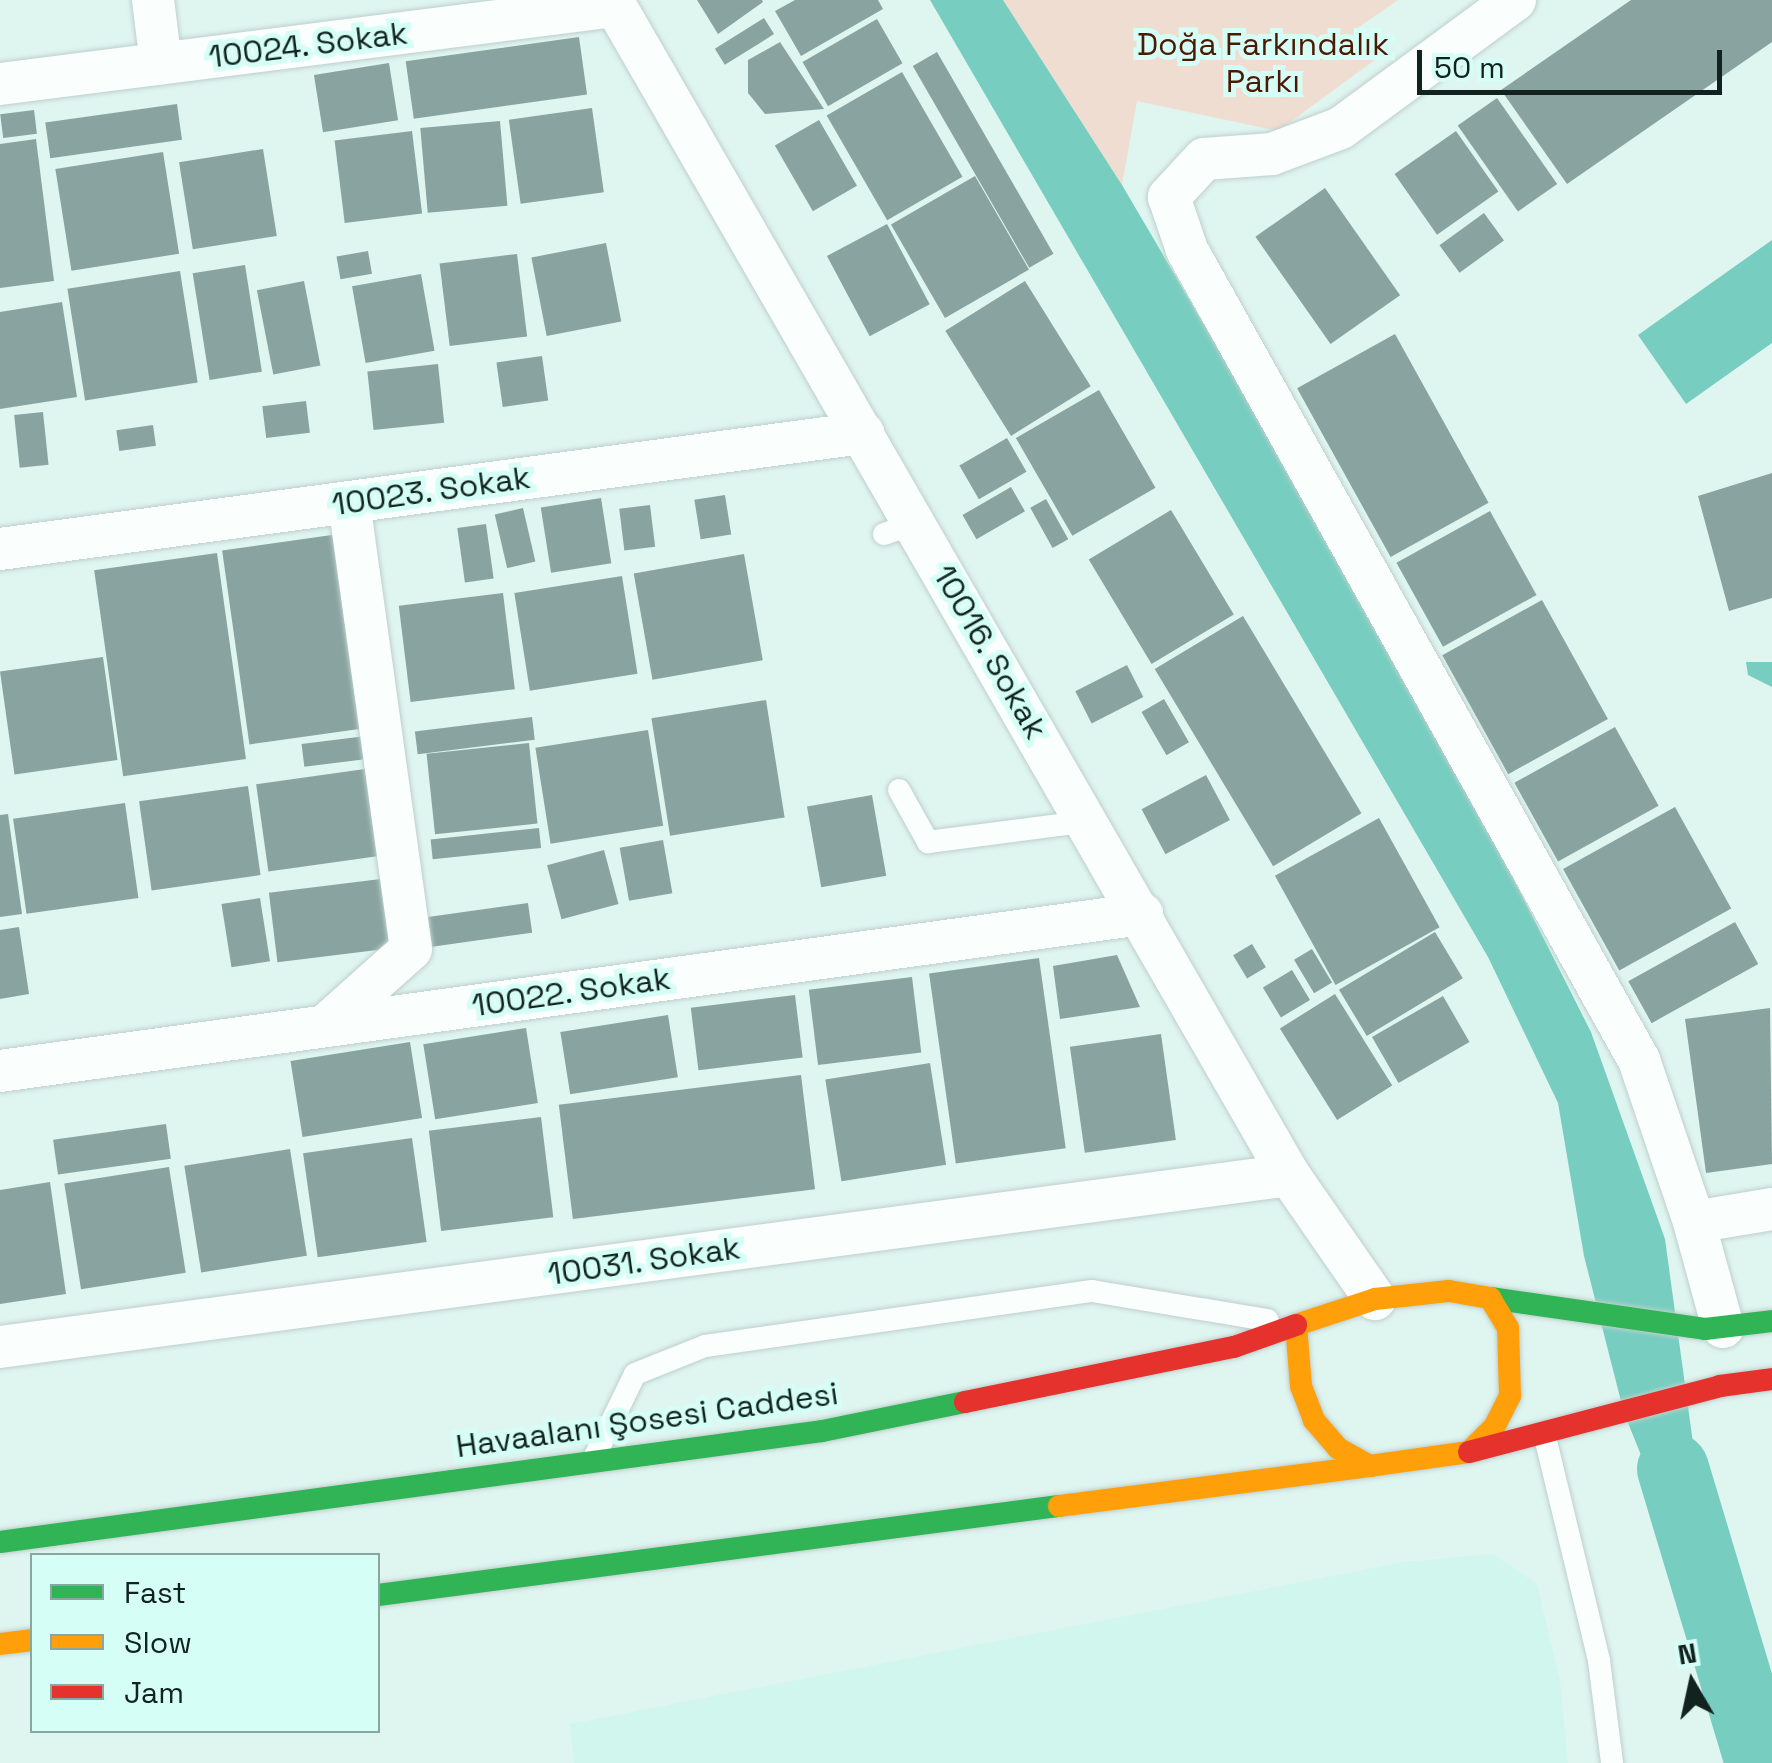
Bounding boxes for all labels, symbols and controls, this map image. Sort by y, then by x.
street label: 10024. Sokak [206,14,410,76]
park label: Doğa Farkındalık Parkı [1137,26,1389,101]
scale bar [1422,30,1727,92]
text: 50 m [1434,48,1505,87]
street label: 10023. Sokak [329,458,533,524]
street label: 10016. Sokak [924,558,1056,746]
street label: 10022. Sokak [469,959,673,1025]
street label: 10031. Sokak [545,1228,743,1294]
street label: Havaalanı Şosesi Caddesi [453,1374,841,1466]
legend [30,1553,380,1733]
text: Fast [124,1573,186,1612]
text: Slow [124,1623,192,1662]
north arrow [1642,1633,1742,1733]
text: N [1675,1634,1699,1673]
text: Jam [124,1673,184,1712]

